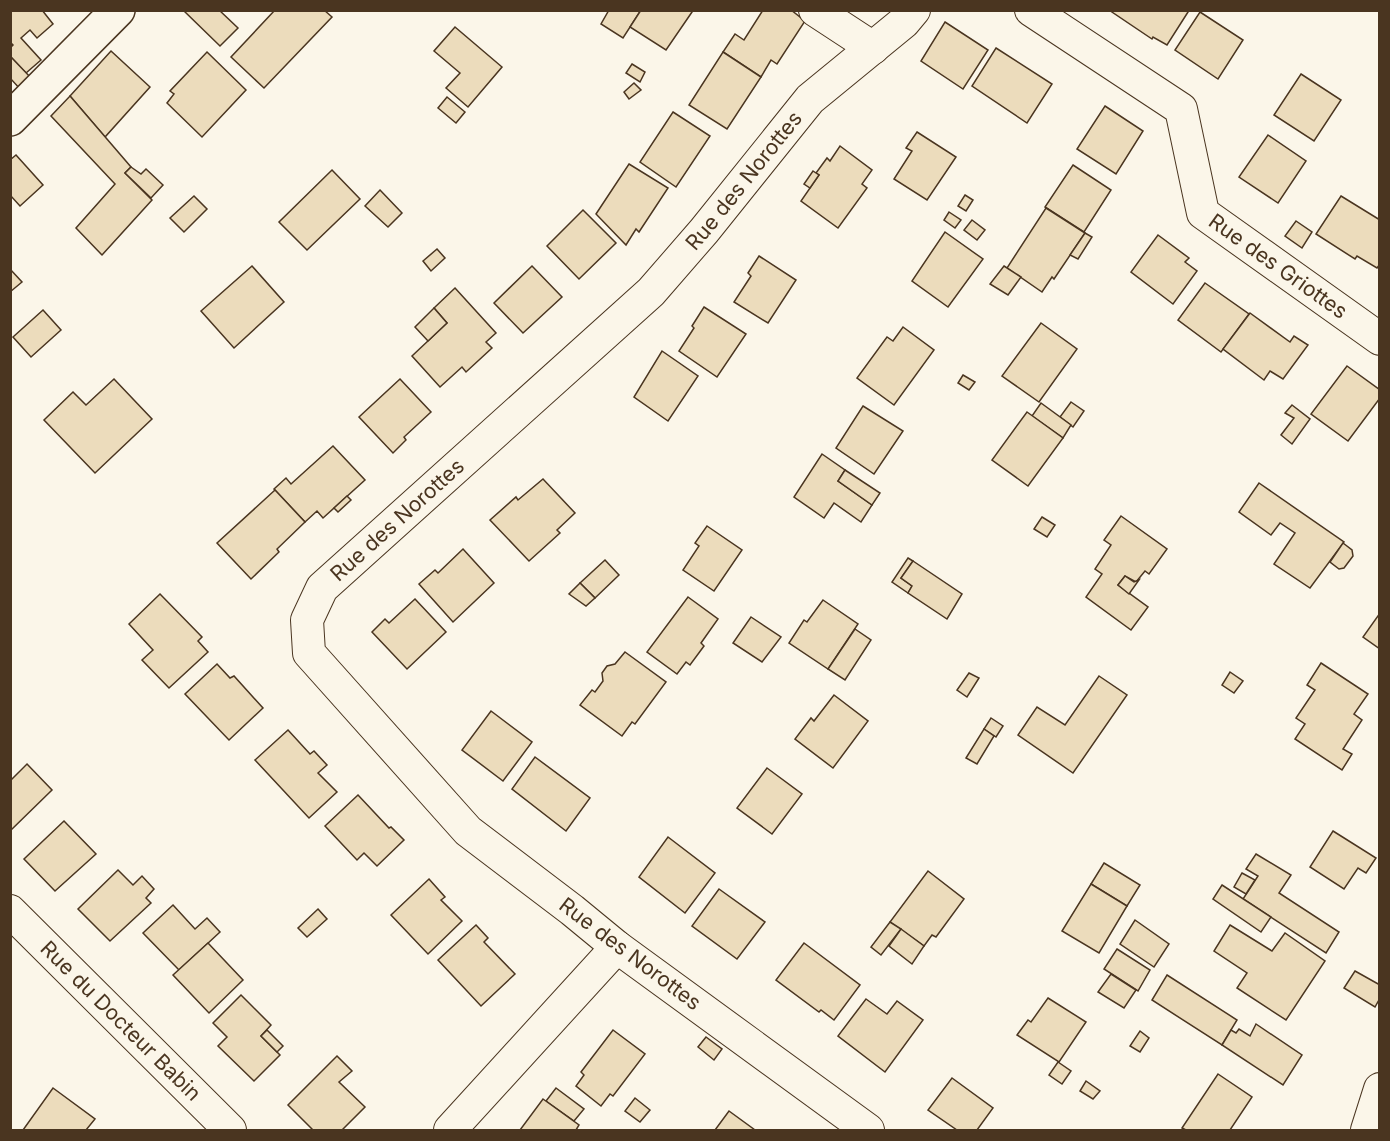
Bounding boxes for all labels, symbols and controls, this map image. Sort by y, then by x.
street label: Rue des Norottes [680,106,807,255]
street label: Rue des Griottes [1204,208,1352,324]
street label: Rue des Norottes [325,453,469,586]
street label: Rue des Norottes [554,892,706,1015]
street label: Rue du Docteur Babin [36,936,206,1106]

